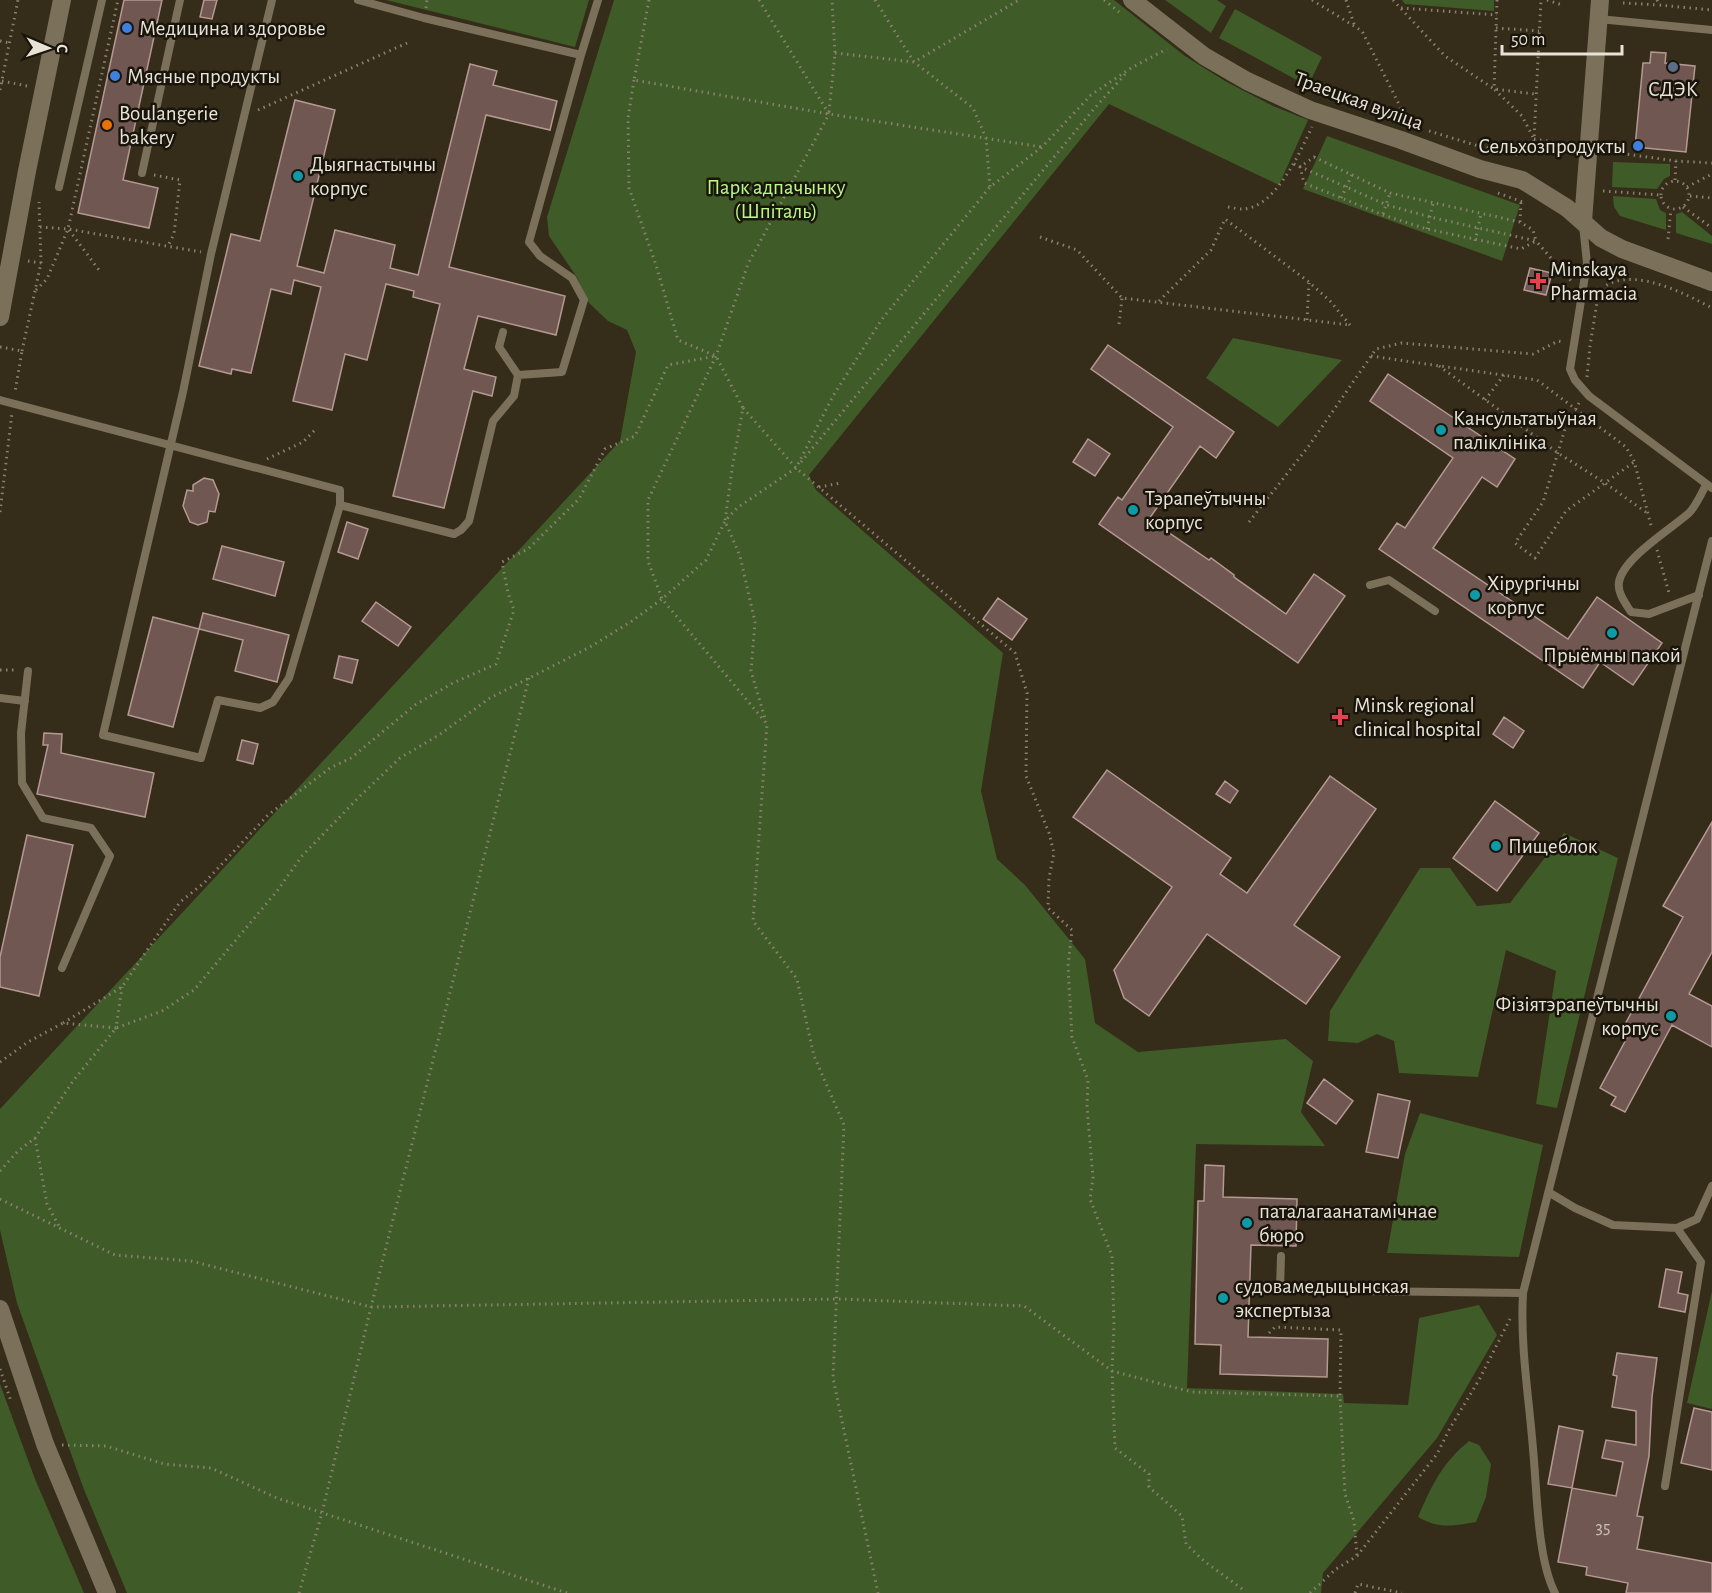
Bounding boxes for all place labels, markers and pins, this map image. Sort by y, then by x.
place label: Медицина и здоровье [139,18,326,39]
marker: Медицина и здоровье [120,21,134,35]
marker: СДЭК [1666,60,1680,74]
place label: Мясные продукты [127,66,280,87]
marker: Мясные продукты [108,69,122,83]
place label: СДЭК [1648,79,1698,100]
place label: Boulangerie bakery [119,103,218,148]
marker: Boulangerie bakery [100,118,114,132]
place label: Сельхозпродукты [1478,136,1626,157]
marker: Сельхозпродукты [1631,139,1645,153]
place label: Дыягнастычны корпус [310,154,436,199]
marker: Дыягнастычны корпус [291,169,305,183]
place label: Minskaya Pharmacia [1550,259,1638,304]
marker: Minskaya Pharmacia [1531,274,1545,288]
place label: Кансультатыўная паліклініка [1453,408,1597,453]
marker: Кансультатыўная паліклініка [1434,423,1448,437]
place label: Тэрапеўтычны корпус [1145,488,1266,533]
marker: Тэрапеўтычны корпус [1126,503,1140,517]
place label: Хірургічны корпус [1487,573,1580,618]
marker: Хірургічны корпус [1468,588,1482,602]
marker: Прыёмны пакой [1605,626,1619,640]
place label: Прыёмны пакой [1543,645,1681,666]
place label: Minsk regional clinical hospital [1354,695,1481,740]
marker: Minsk regional clinical hospital [1331,708,1349,726]
place label: Пищеблок [1508,836,1598,857]
marker: Пищеблок [1489,839,1503,853]
place label: Фізіятэрапеўтычны корпус [1496,994,1659,1039]
marker: Фізіятэрапеўтычны корпус [1664,1009,1678,1023]
place label: паталагаанатамічнае бюро [1259,1201,1437,1246]
marker: паталагаанатамічнае бюро [1240,1216,1254,1230]
place label: судовамедыцынская экспертыза [1235,1276,1409,1321]
marker: судовамедыцынская экспертыза [1216,1291,1230,1305]

